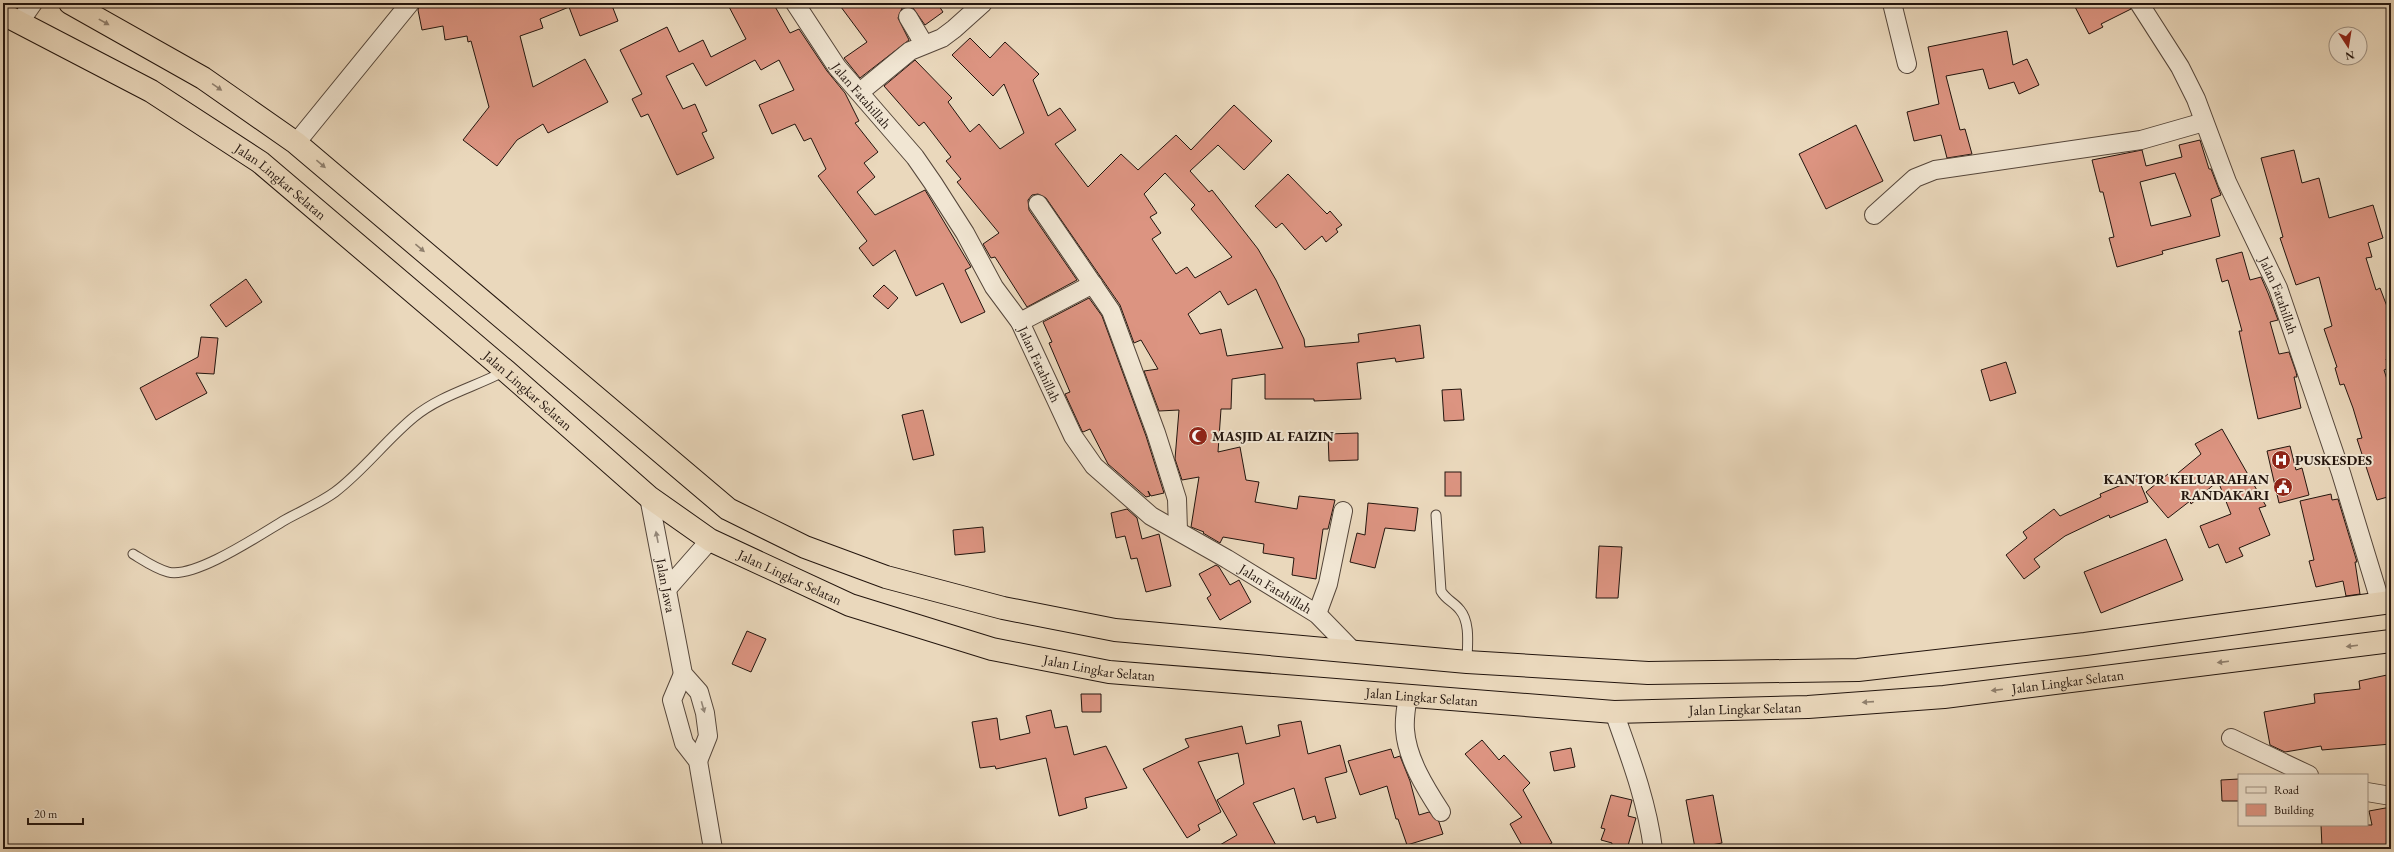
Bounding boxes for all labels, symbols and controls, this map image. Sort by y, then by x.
one-way arrow [98,19,110,26]
north arrow [2328,26,2368,66]
text: N [2344,48,2356,64]
street label: Jalan Fatahillah [827,58,895,132]
one-way arrow [211,83,222,91]
street label: Jalan Lingkar Selatan [231,138,331,224]
one-way arrow [317,159,326,168]
one-way arrow [415,244,426,253]
street label: Jalan Fatahillah [2255,252,2302,336]
street label: Jalan Fatahillah [1014,322,1065,405]
street label: Jalan Lingkar Selatan [479,346,577,435]
mosque icon: MASJID AL FAIZIN [1187,425,1209,447]
place label: MASJID AL FAIZIN [1212,427,1335,445]
hospital icon: PUSKESDES [2270,449,2292,471]
place label: PUSKESDES [2295,451,2372,469]
place label: KANTOR KELUARAHAN RANDAKARI [2104,470,2270,504]
public building icon: KANTOR KELUARAHAN RANDAKARI [2272,476,2294,498]
one-way arrow [653,531,659,543]
street label: Jalan Lingkar Selatan [734,545,845,609]
street label: Jalan Jawa [652,556,680,614]
street label: Jalan Fatahillah [1235,559,1315,618]
one-way arrow [2346,642,2358,649]
street label: Jalan Lingkar Selatan [1041,650,1156,685]
one-way arrow [2217,659,2229,665]
street label: Jalan Lingkar Selatan [2010,665,2125,698]
street label: Jalan Lingkar Selatan [1364,683,1479,710]
one-way arrow [1991,687,2003,693]
street label: Jalan Lingkar Selatan [1688,698,1802,719]
one-way arrow [1862,699,1874,706]
one-way arrow [701,700,707,713]
legend [2238,774,2368,826]
text: Road [2274,782,2300,798]
scale bar [28,800,83,826]
text: Building [2274,802,2315,818]
text: 20 m [34,806,58,822]

